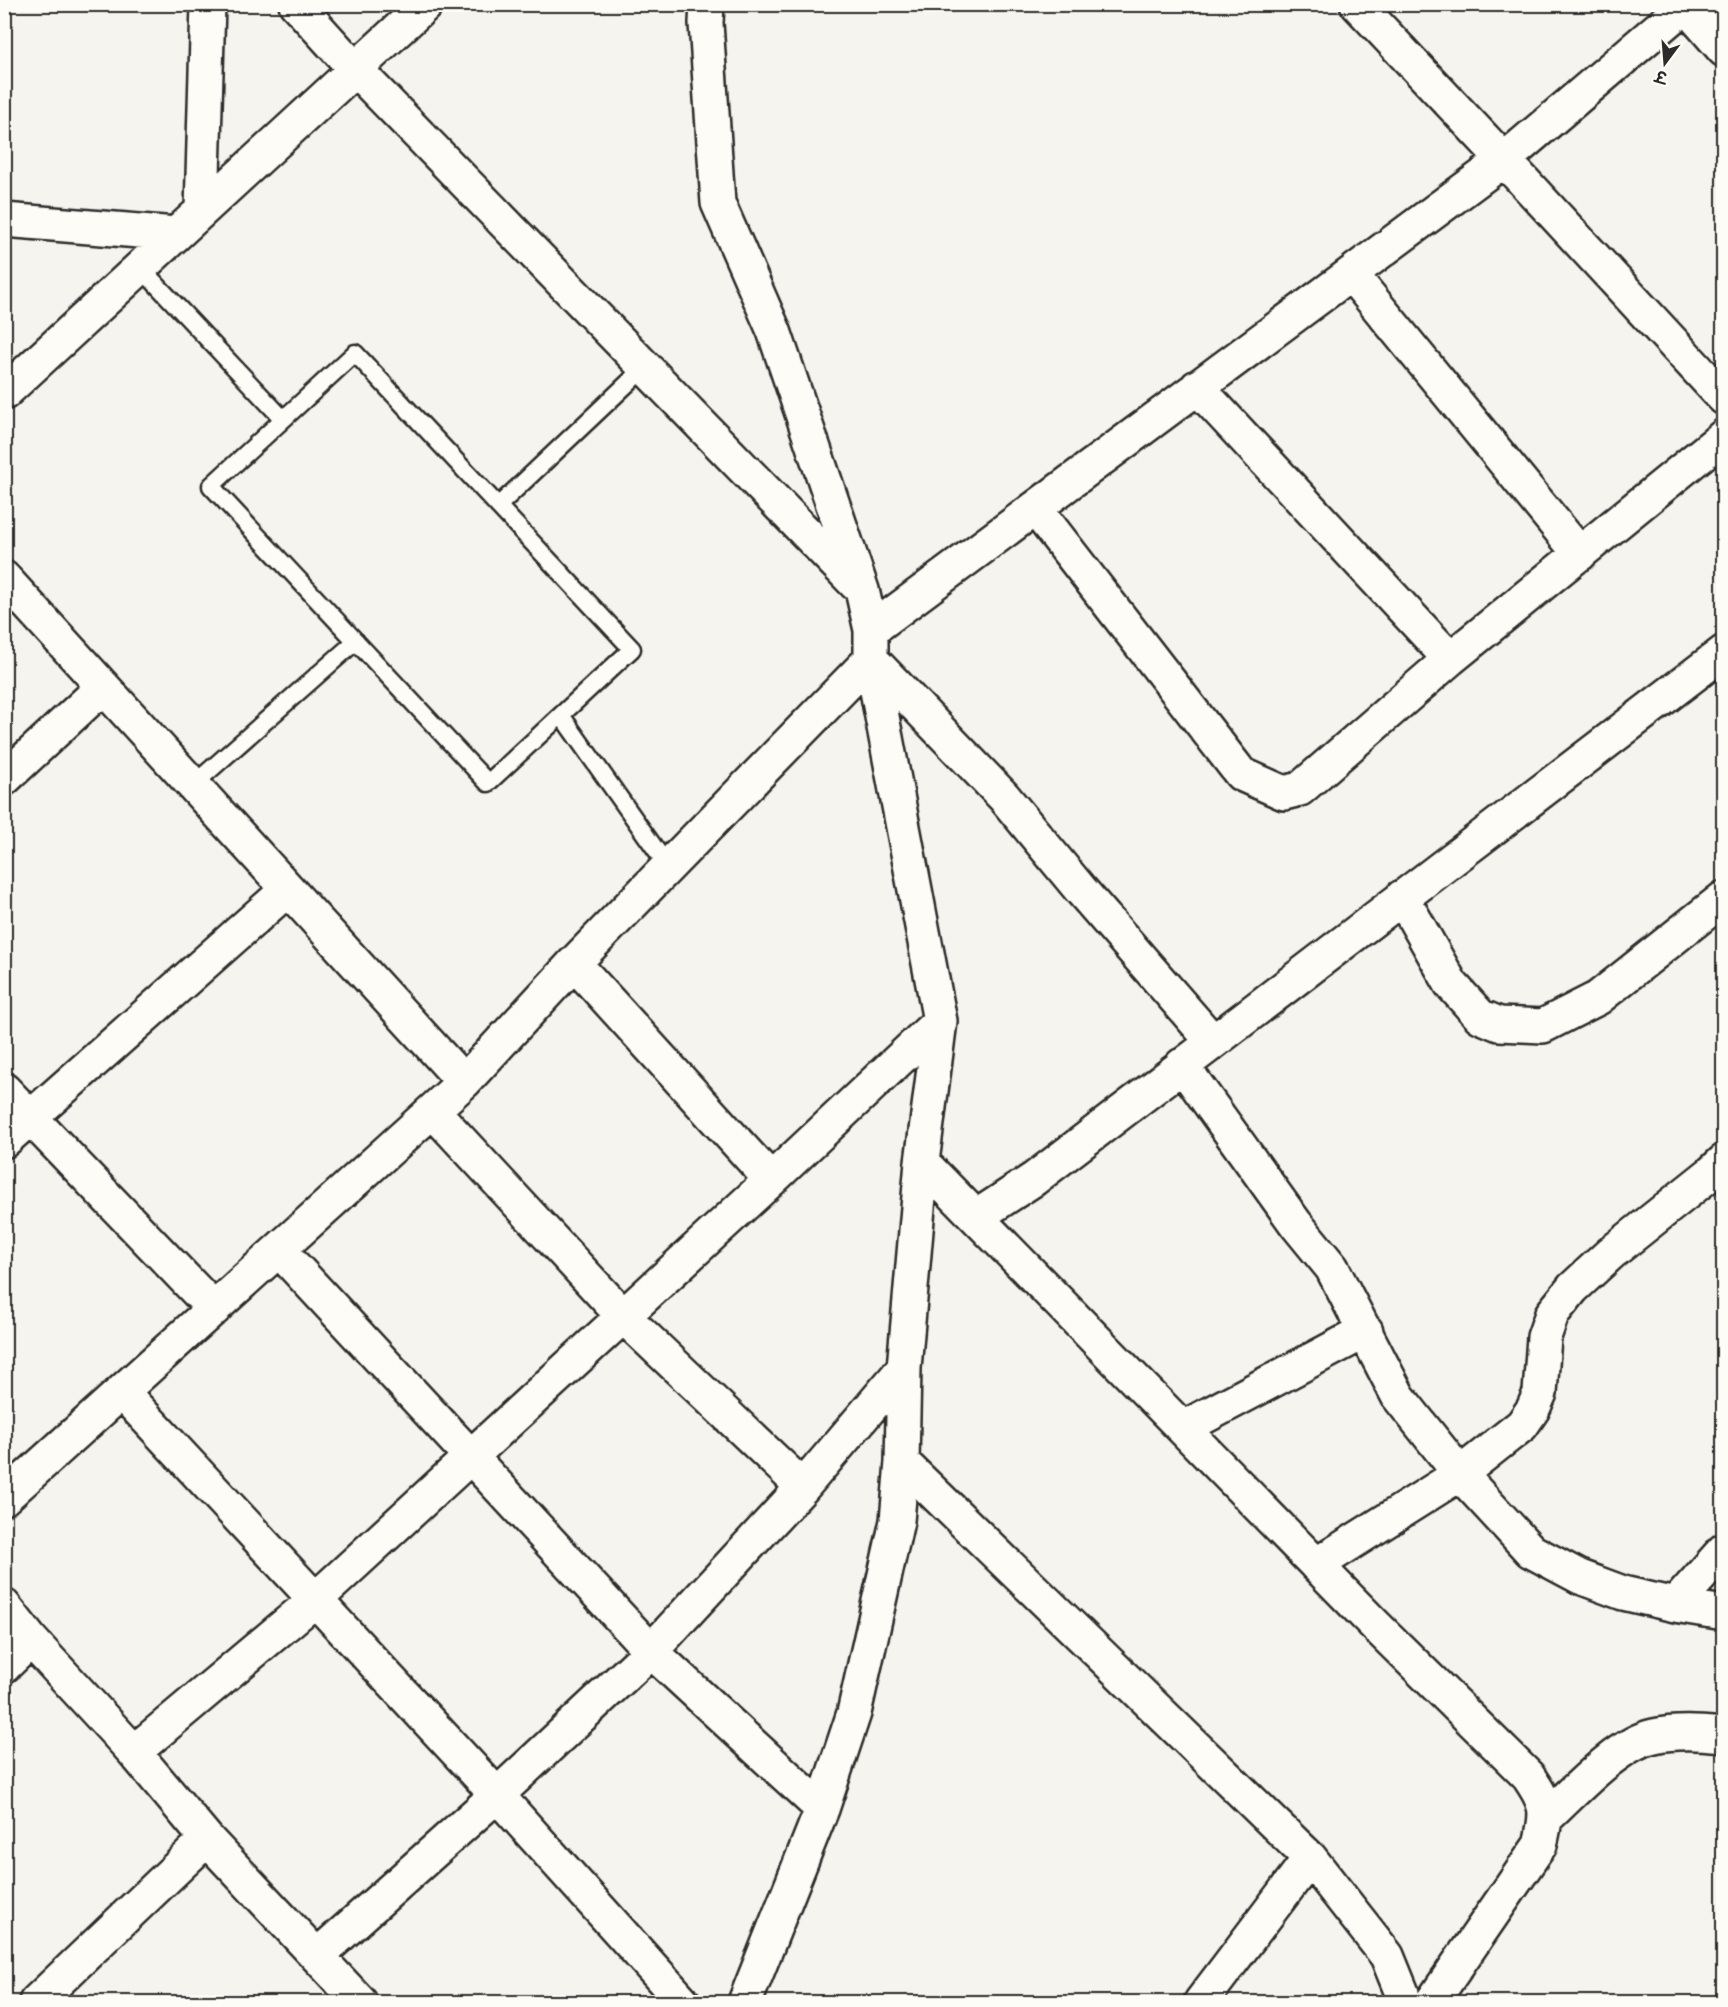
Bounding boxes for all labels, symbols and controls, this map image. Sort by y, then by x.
north arrow [1635,33,1695,93]
text: उ [1651,65,1671,92]

